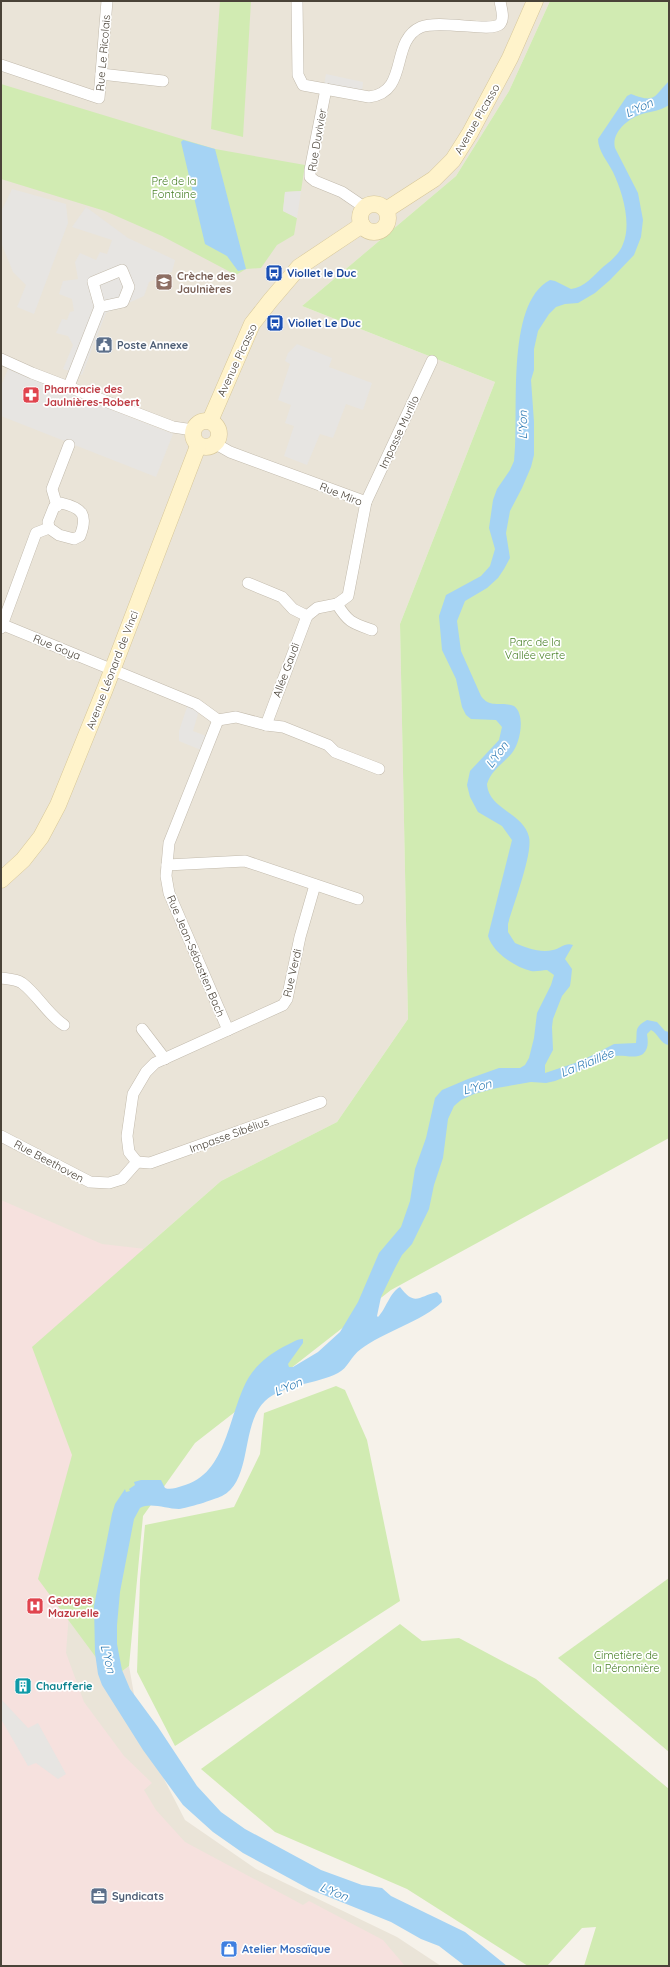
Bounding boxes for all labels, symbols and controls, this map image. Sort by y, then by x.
street label: Rue Le Ricolais [93,14,113,92]
street label: Avenue Picasso [451,81,503,157]
water label: L'Yon [622,94,656,120]
street label: Rue Duvivier [305,107,330,173]
park label: Pré de la Fontaine [152,174,196,201]
bus stop icon: Viollet le Duc [264,263,284,283]
place label: Viollet le Duc [287,266,357,280]
place label: Crèche des Jaulnières [177,269,235,296]
school or university icon: Crèche des Jaulnières [154,272,174,292]
bus stop icon: Viollet Le Duc [265,313,285,333]
place label: Viollet Le Duc [288,316,361,330]
street label: Avenue Picasso [214,321,260,399]
public building icon: Poste Annexe [94,335,114,355]
place label: Poste Annexe [117,338,189,352]
place label: Pharmacie des Jaulnières-Robert [44,382,140,409]
pharmacy icon: Pharmacie des Jaulnières-Robert [21,385,41,405]
street label: Impasse Murillo [376,393,422,471]
water label: L'Yon [515,409,530,440]
street label: Rue Miro [318,479,365,509]
street label: Avenue Léonard de Vinci [83,609,141,731]
street label: Rue Goya [31,631,83,663]
park label: Parc de la Vallée verte [505,635,565,662]
street label: Allée Gaudi [270,641,302,699]
water label: L'Yon [482,738,512,771]
street label: Rue Jean-Sébastien Bach [164,893,228,1019]
street label: Rue Verdi [280,948,304,998]
water label: La Riaillée [558,1045,617,1080]
water label: L'Yon [461,1075,494,1098]
street label: Impasse Sibélius [187,1114,271,1156]
street label: Rue Beethoven [12,1137,86,1185]
water label: L'Yon [271,1374,305,1399]
place label: Georges Mazurelle [48,1593,100,1620]
hospital icon: Georges Mazurelle [25,1596,45,1616]
water label: L'Yon [98,1643,120,1676]
park label: Cimetière de la Péronnière [593,1648,660,1675]
building icon: Chaufferie [13,1676,33,1696]
place label: Chaufferie [36,1679,93,1693]
water label: L'Yon [318,1879,351,1904]
office icon: Syndicats [89,1886,109,1906]
place label: Syndicats [112,1889,164,1903]
shop icon: Atelier Mosaïque [219,1939,239,1959]
place label: Atelier Mosaïque [242,1942,331,1956]

